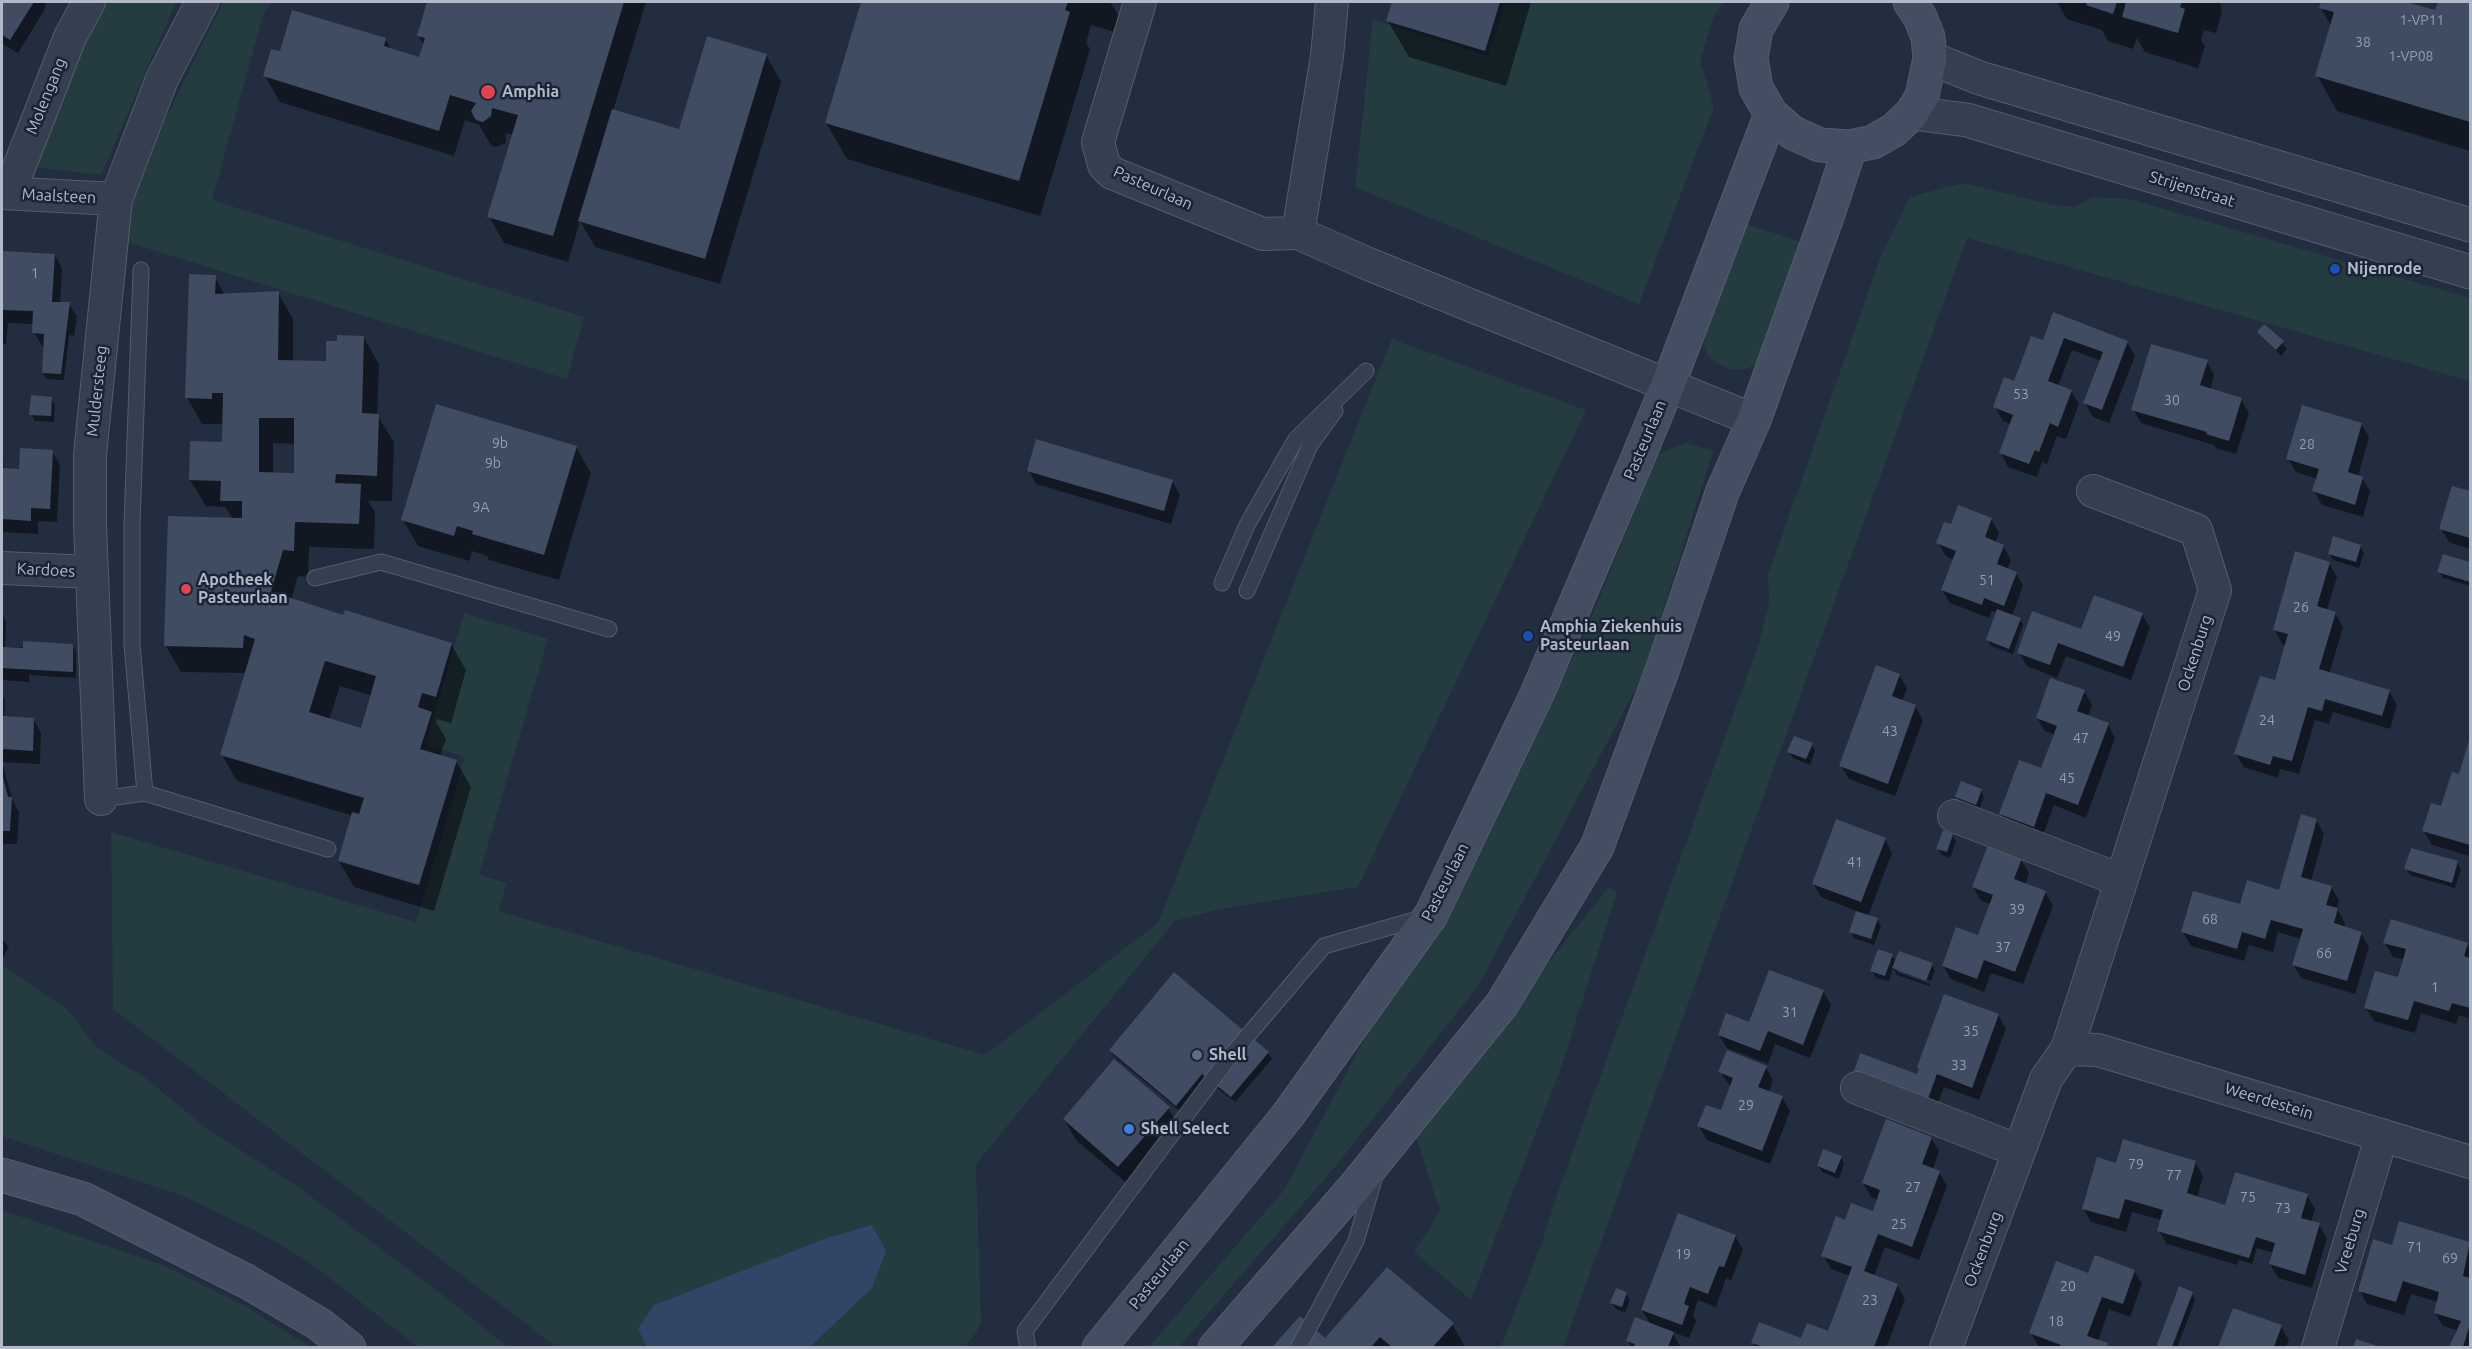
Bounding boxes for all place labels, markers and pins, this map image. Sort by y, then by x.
place label: Amphia [502,82,559,102]
marker: Amphia [479,83,497,101]
place label: Nijenrode [2347,259,2422,279]
marker: Nijenrode [2328,262,2342,276]
place label: Apotheek Pasteurlaan [198,570,288,608]
marker: Apotheek Pasteurlaan [179,582,193,596]
place label: Amphia Ziekenhuis Pasteurlaan [1540,617,1682,655]
marker: Amphia Ziekenhuis Pasteurlaan [1521,629,1535,643]
place label: Shell [1209,1045,1246,1065]
marker: Shell [1190,1048,1204,1062]
place label: Shell Select [1141,1119,1229,1139]
marker: Shell Select [1122,1122,1136,1136]

